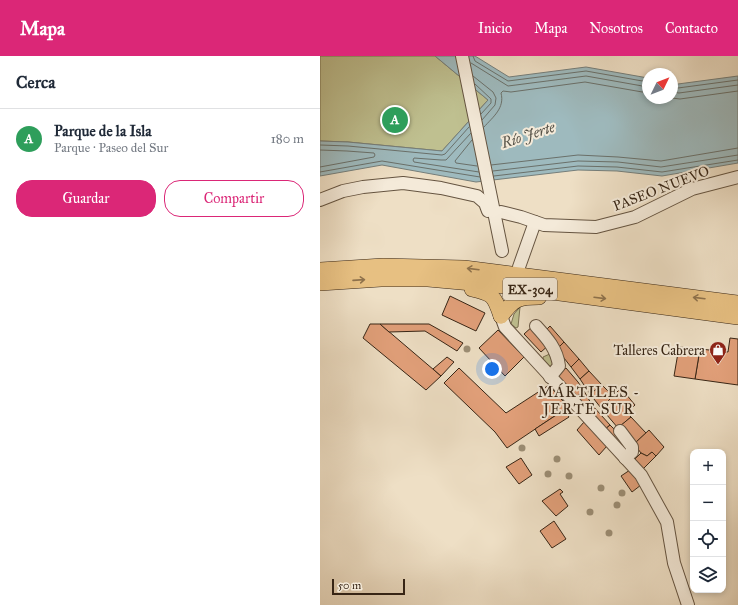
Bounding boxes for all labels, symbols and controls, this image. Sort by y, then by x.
text: Mapa [20,17,65,40]
text: Inicio [478,20,512,37]
text: Mapa [534,20,567,37]
text: Nosotros [589,20,643,37]
text: Contacto [665,20,718,37]
north arrow [642,68,678,104]
text: Cerca [16,72,55,93]
pin: A [382,105,408,135]
water label: Río Jerte [498,118,558,152]
text: Parque de la Isla [54,122,152,140]
text: A [25,131,33,147]
text: 180 m [271,131,304,147]
text: Parque · Paseo del Sur [54,140,168,156]
street label: PASEO NUEVO [611,162,712,215]
button: Guardar [16,180,156,217]
button: Compartir [164,180,304,217]
one-way arrow [467,265,480,273]
one-way arrow [352,277,365,284]
road number: EX-304 [503,278,557,300]
one-way arrow [593,294,606,302]
one-way arrow [693,294,706,302]
shop icon: Talleres Cabrera [708,340,728,365]
place label: Talleres Cabrera [614,342,705,359]
your location [482,359,502,379]
district label: MÁRTILES - JERTE SUR [538,382,640,419]
map controls [690,449,726,593]
button: + [690,449,726,485]
button: − [690,485,726,521]
button: locate [690,521,726,557]
button: layers [690,557,726,593]
scale bar [332,577,405,596]
text: 50 m [338,579,361,592]

